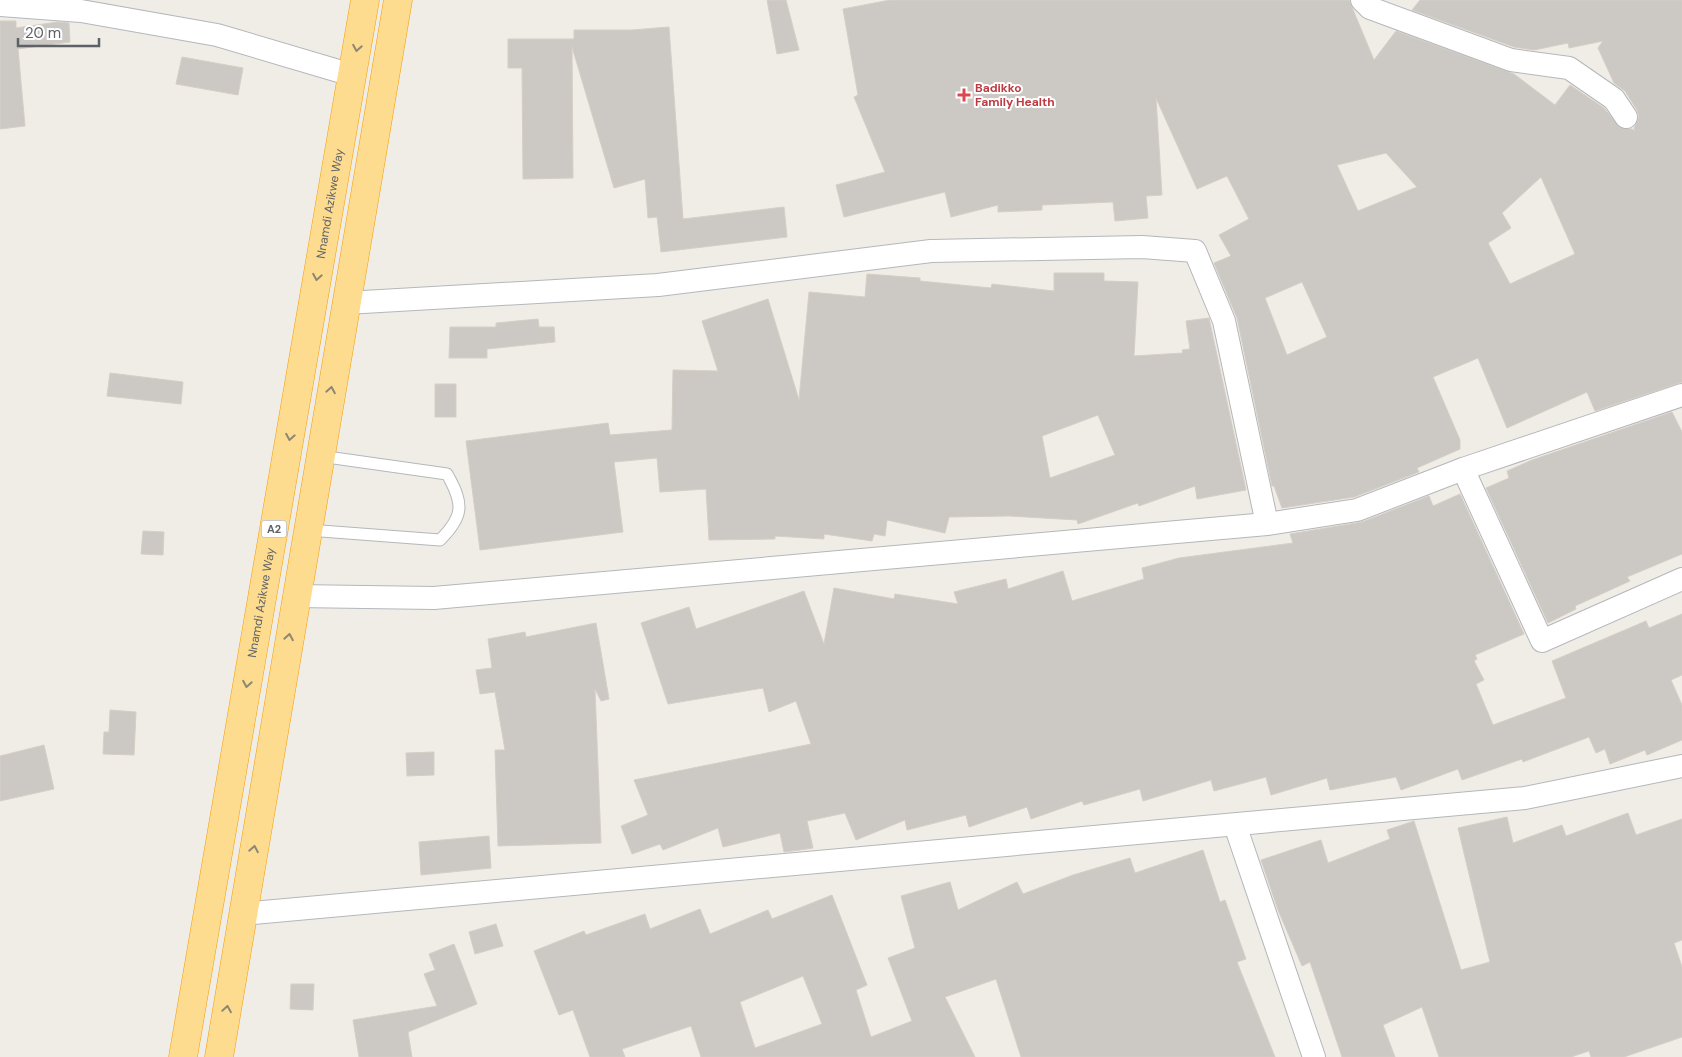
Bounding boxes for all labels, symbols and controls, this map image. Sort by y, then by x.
scale bar [18,15,99,47]
text: 20 m [25,23,61,43]
one-way arrow [352,44,362,52]
place label: Badikko Family Health [975,80,1055,110]
marker: Badikko Family Health [957,88,971,102]
street label: Nnamdi Azikwe Way [313,147,347,260]
one-way arrow [313,273,323,282]
one-way arrow [326,386,336,395]
one-way arrow [285,433,295,442]
road number: A2 [262,520,286,538]
street label: Nnamdi Azikwe Way [244,546,279,659]
one-way arrow [284,632,294,641]
one-way arrow [243,679,253,688]
one-way arrow [248,844,258,853]
one-way arrow [221,1005,231,1013]

